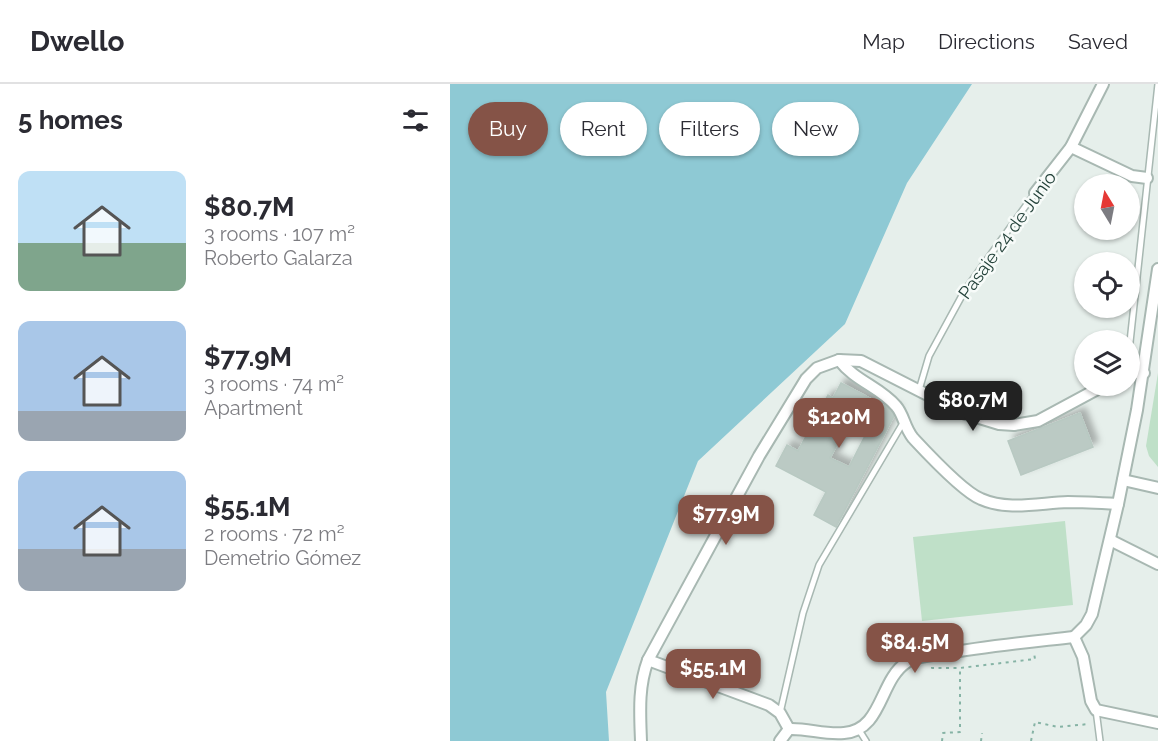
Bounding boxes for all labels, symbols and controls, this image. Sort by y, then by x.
text: Dwello [30,25,125,58]
text: Map [862,29,905,54]
text: Directions [938,29,1035,54]
text: Saved [1068,29,1128,54]
chip: Buy [468,102,548,156]
chip: Rent [560,102,647,156]
chip: Filters [659,102,760,156]
chip: New [772,102,859,156]
icon: filters [399,104,432,137]
text: 5 homes [18,105,123,135]
street label: Pasaje 24 de Junio [954,167,1061,303]
north arrow [1074,174,1140,240]
map controls [1074,174,1140,396]
text: $80.7M [204,192,295,222]
icon: home [66,195,138,267]
text: 3 rooms · 107 m² [204,222,355,246]
text: Roberto Galarza [204,246,353,270]
button: locate [1074,252,1140,318]
button: layers [1074,330,1140,396]
text: $77.9M [204,342,292,372]
icon: home [66,345,138,417]
text: 3 rooms · 74 m² [204,372,344,396]
pin: $80.7M [924,381,1022,432]
text: $80.7M [938,388,1008,412]
text: Apartment [204,396,303,420]
pin: $120M [797,398,881,449]
text: $120M [807,405,871,429]
text: $55.1M [204,492,290,522]
icon: home [66,495,138,567]
pin: $77.9M [677,495,775,546]
text: $77.9M [692,502,760,526]
text: 2 rooms · 72 m² [204,522,344,546]
text: Demetrio Gómez [204,546,361,570]
pin: $84.5M [866,623,964,674]
text: $84.5M [880,630,950,654]
pin: $55.1M [664,649,762,700]
text: $55.1M [680,656,746,680]

